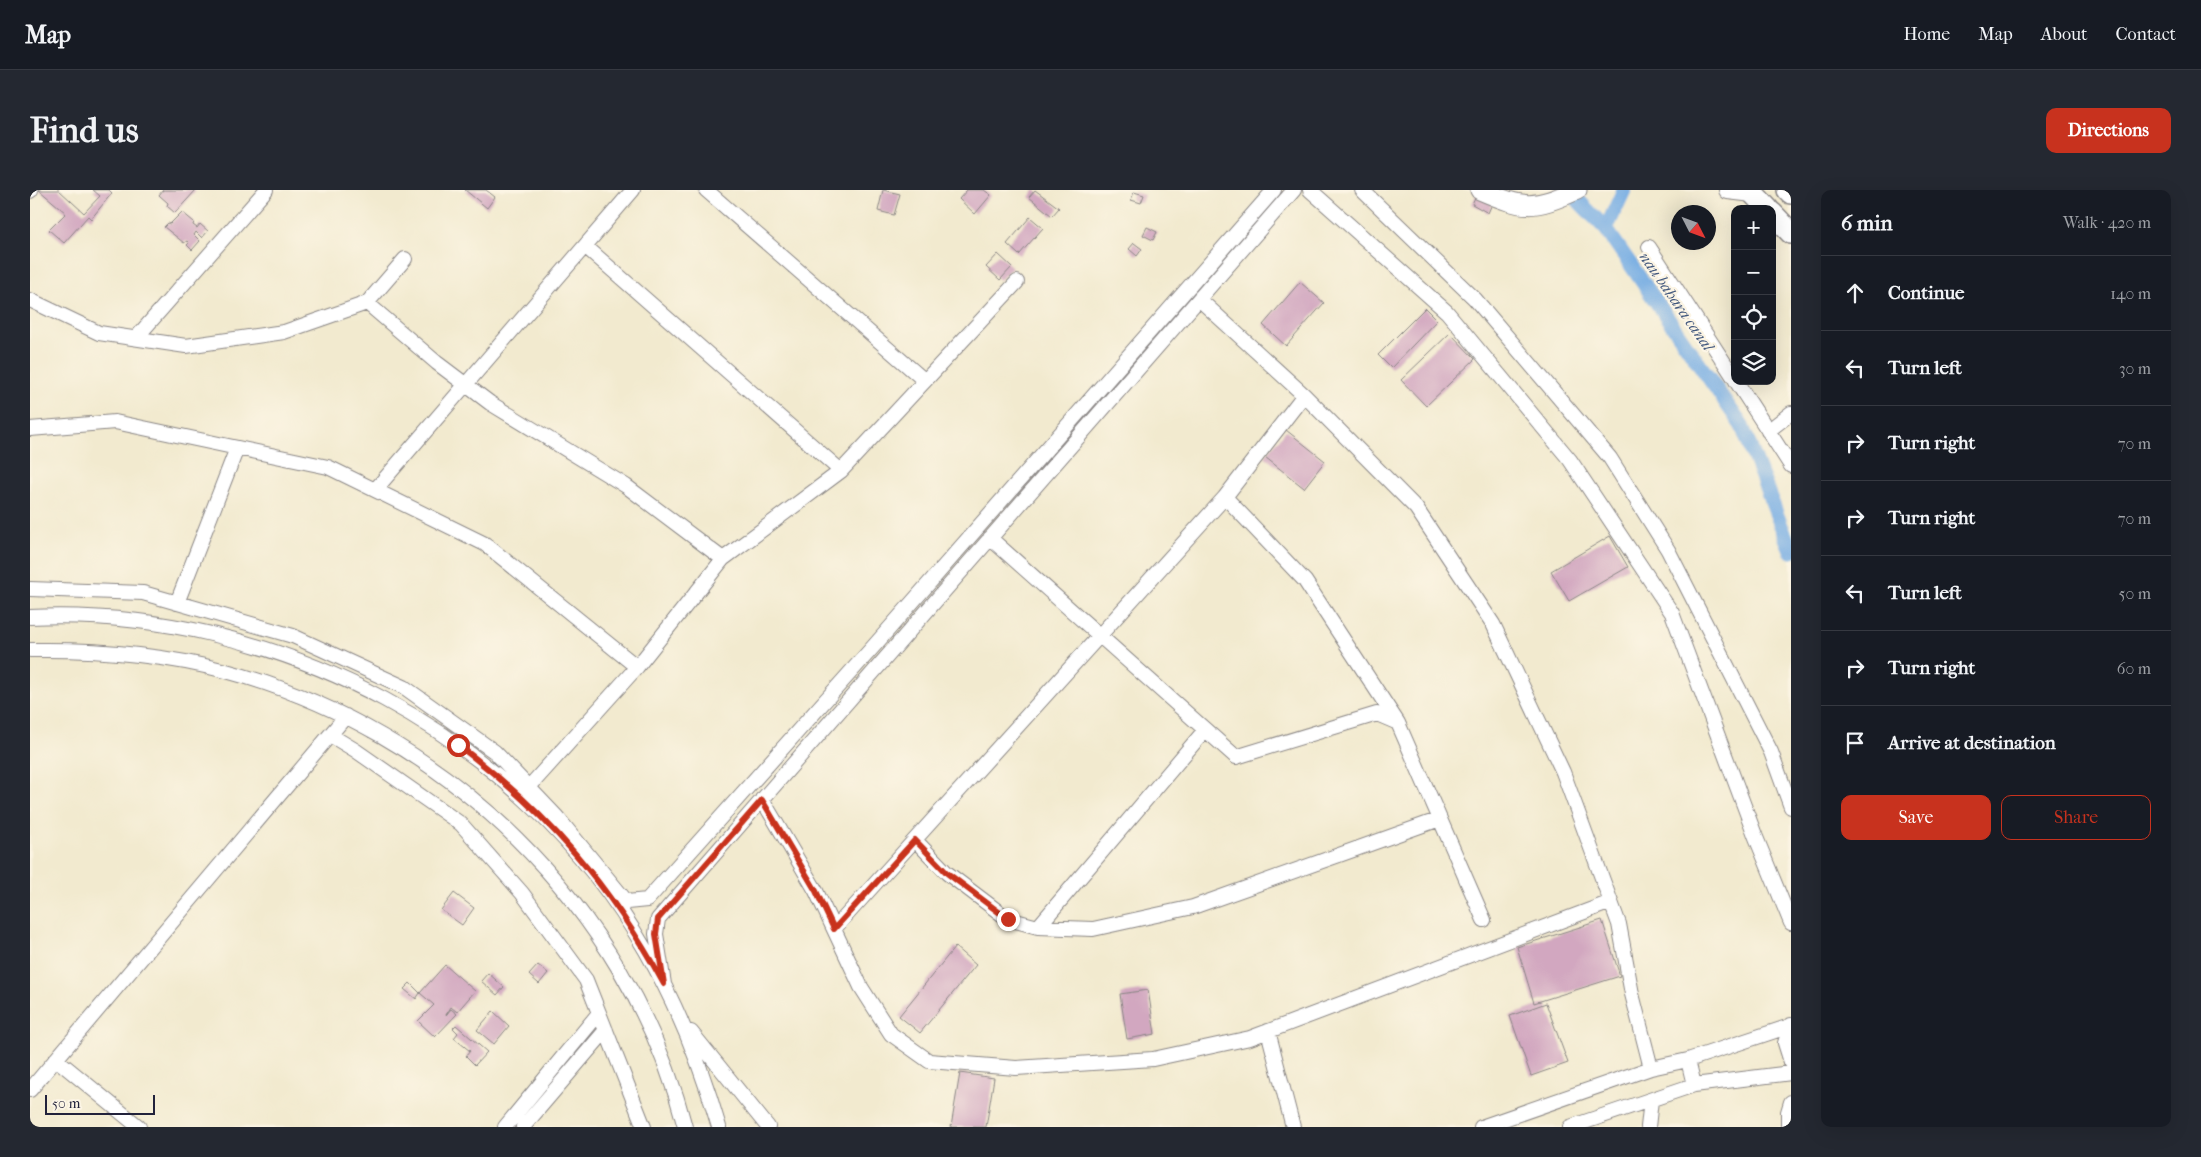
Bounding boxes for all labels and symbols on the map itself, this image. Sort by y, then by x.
north arrow [1671,205,1716,250]
water label: nau bahara canal [1635,248,1719,356]
route start [447,734,470,757]
route end [997,908,1020,931]
scale bar [45,1092,155,1115]

